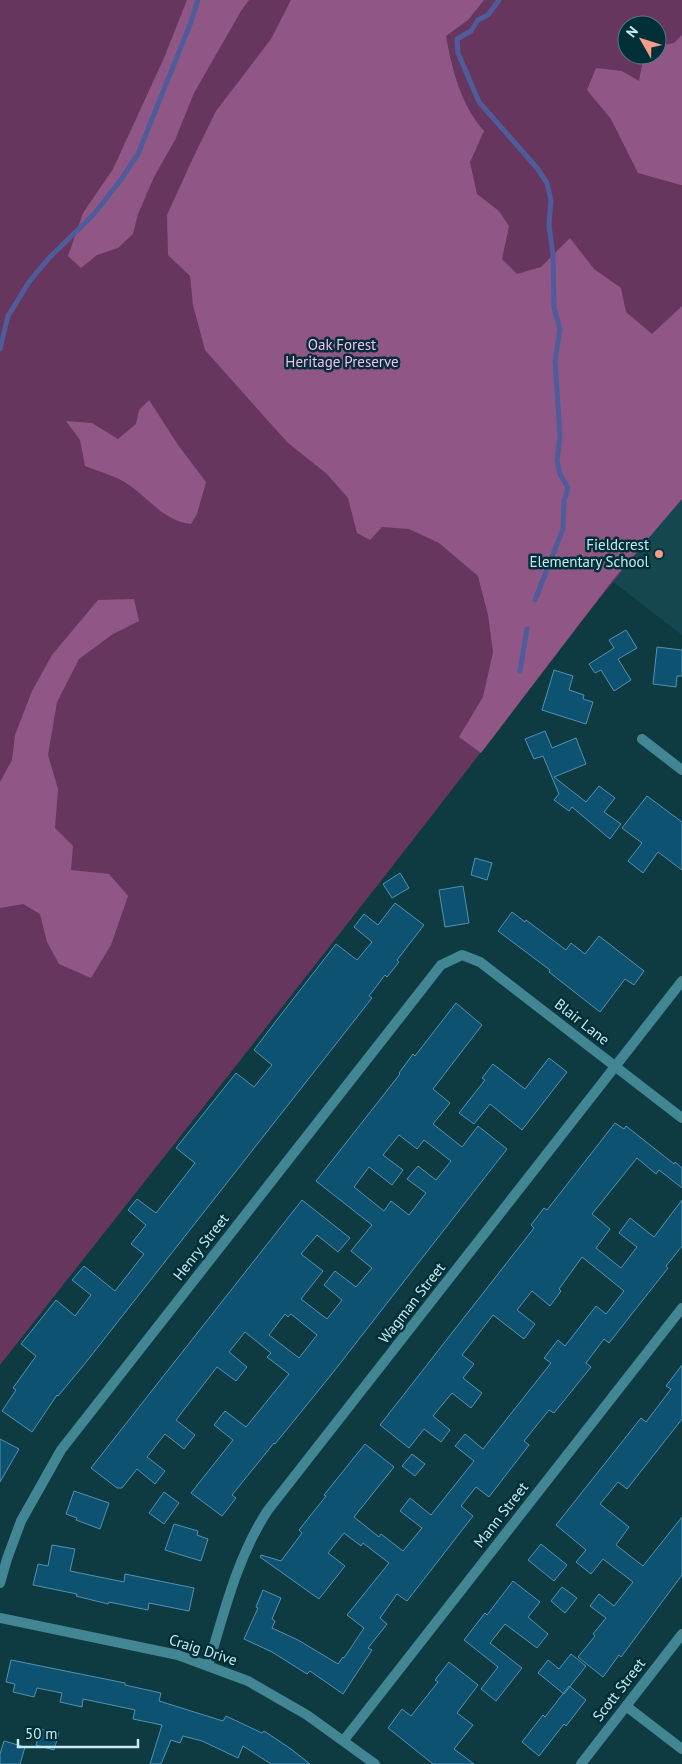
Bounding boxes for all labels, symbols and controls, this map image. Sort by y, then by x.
north arrow [617,15,667,65]
text: N [622,23,642,41]
park label: Oak Forest Heritage Preserve [285,335,399,371]
place label: Fieldcrest Elementary School [529,535,650,571]
marker: Fieldcrest Elementary School [653,548,665,560]
street label: Blair Lane [551,994,614,1049]
street label: Henry Street [169,1209,233,1284]
street label: Wagman Street [374,1258,449,1347]
street label: Mann Street [469,1478,532,1551]
street label: Craig Drive [167,1630,240,1669]
street label: Scott Street [588,1654,649,1725]
scale bar [18,1716,138,1748]
text: 50 m [25,1724,58,1743]

